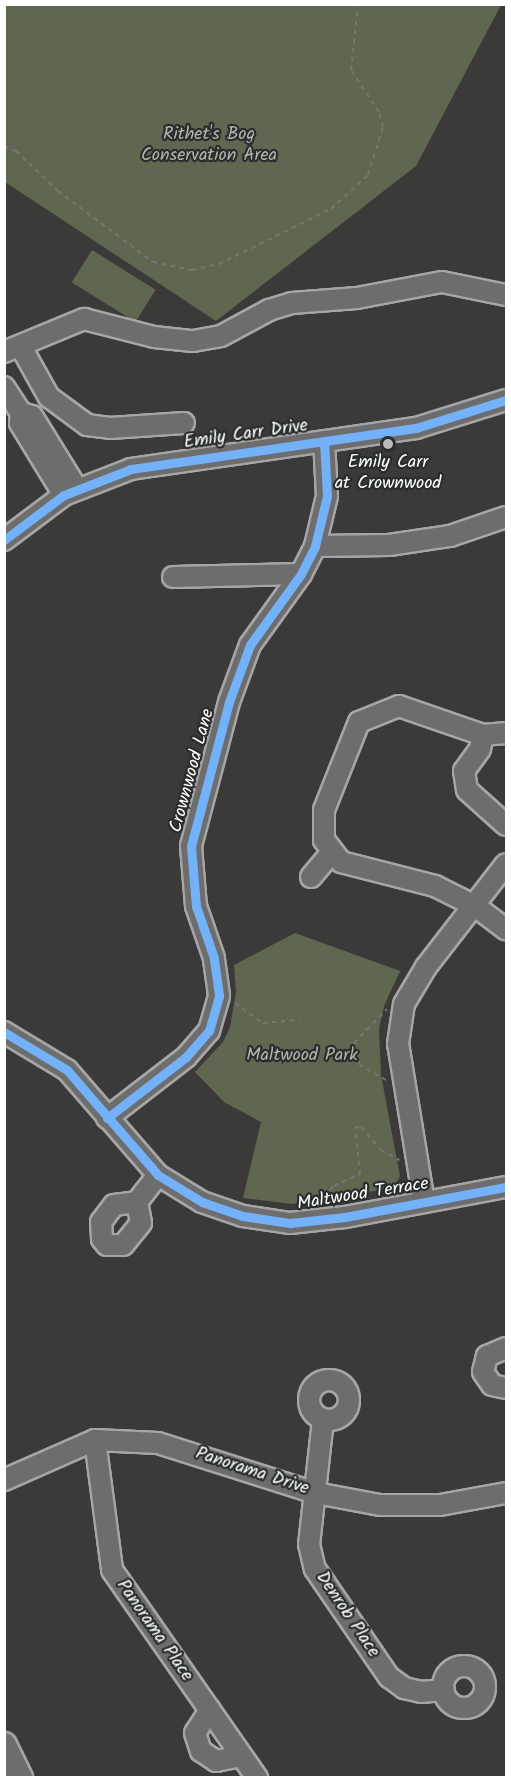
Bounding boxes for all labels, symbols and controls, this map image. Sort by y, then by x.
park label: Rithet's Bog Conservation Area [141,125,277,168]
street label: Emily Carr Drive [183,416,309,454]
marker: Emily Carr at Crownwood [381,437,395,451]
place label: Emily Carr at Crownwood [335,453,441,496]
street label: Crownwood Lane [166,707,220,835]
park label: Maltwood Park [246,1045,358,1067]
street label: Maltwood Terrace [296,1174,430,1216]
street label: Panorama Drive [193,1444,311,1500]
street label: Denrob Place [310,1568,384,1662]
street label: Panorama Place [111,1576,197,1686]

